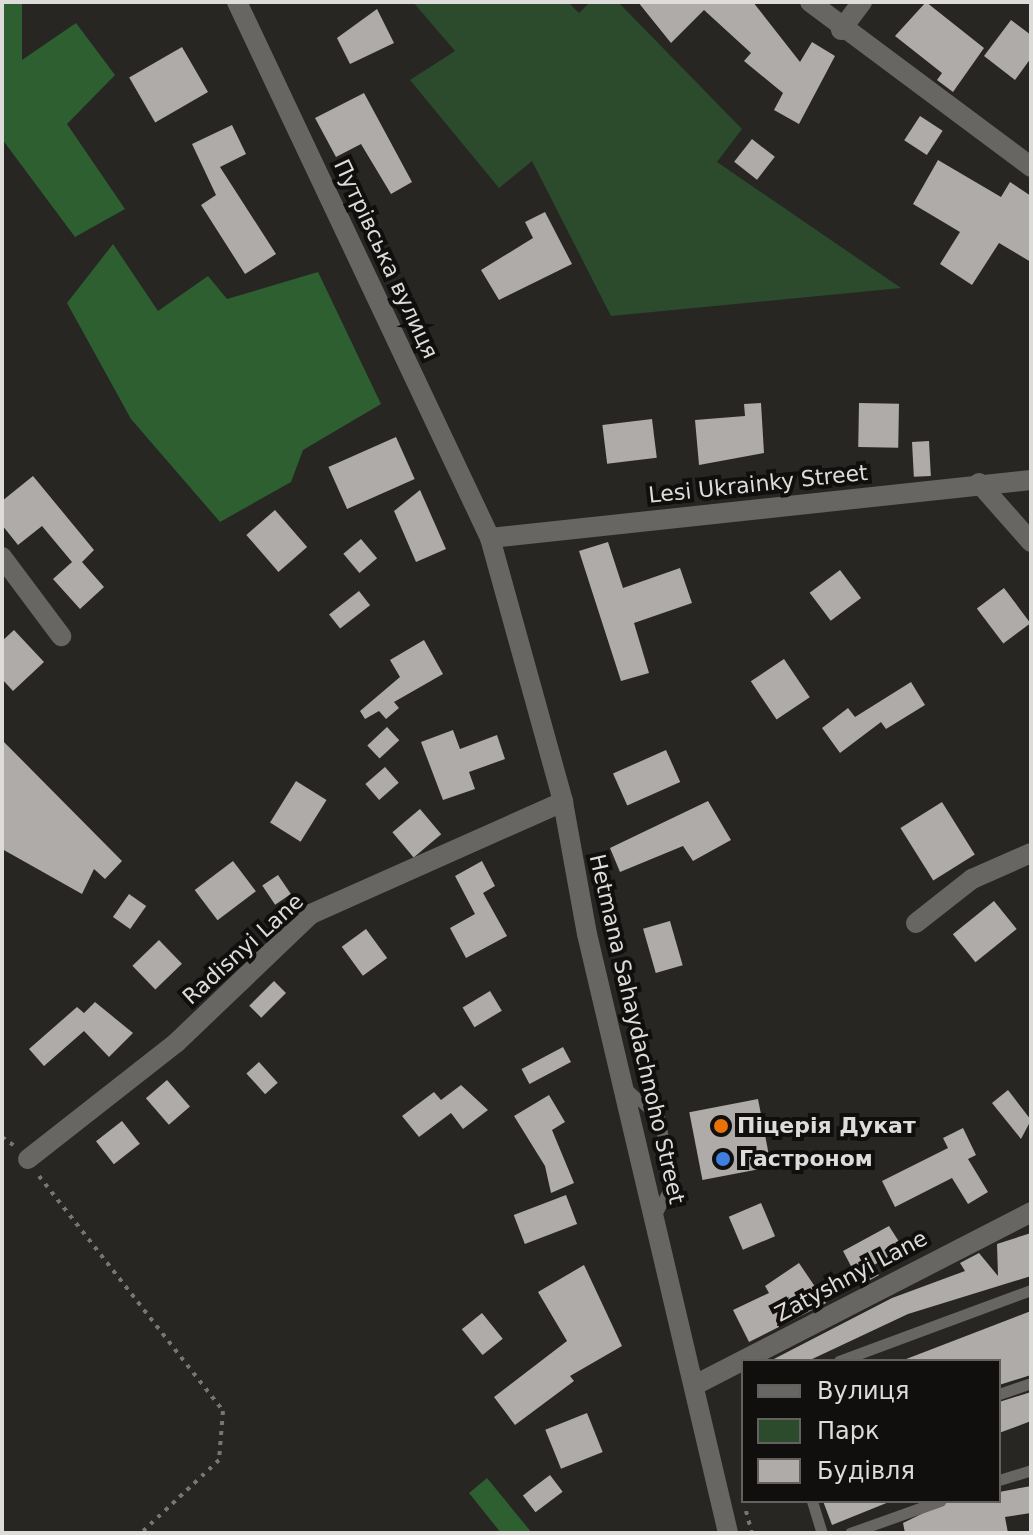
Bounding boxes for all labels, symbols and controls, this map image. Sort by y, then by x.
street label: Путрівська вулиця [328,155,444,363]
street label: Lesi Ukrainky Street [647,459,869,509]
street label: Hetmana Sahaydachnoho Street [584,852,690,1206]
street label: Radisnyi Lane [177,888,309,1010]
place label: Піцерія Дукат [737,1113,916,1139]
marker: Піцерія Дукат [712,1117,730,1135]
place label: Гастроном [739,1146,873,1172]
marker: Гастроном [714,1150,732,1168]
street label: Zatyshnyi Lane [770,1225,932,1327]
legend [741,1359,1001,1503]
text: Вулиця [817,1377,909,1405]
text: Парк [817,1417,879,1445]
text: Будівля [817,1457,915,1485]

